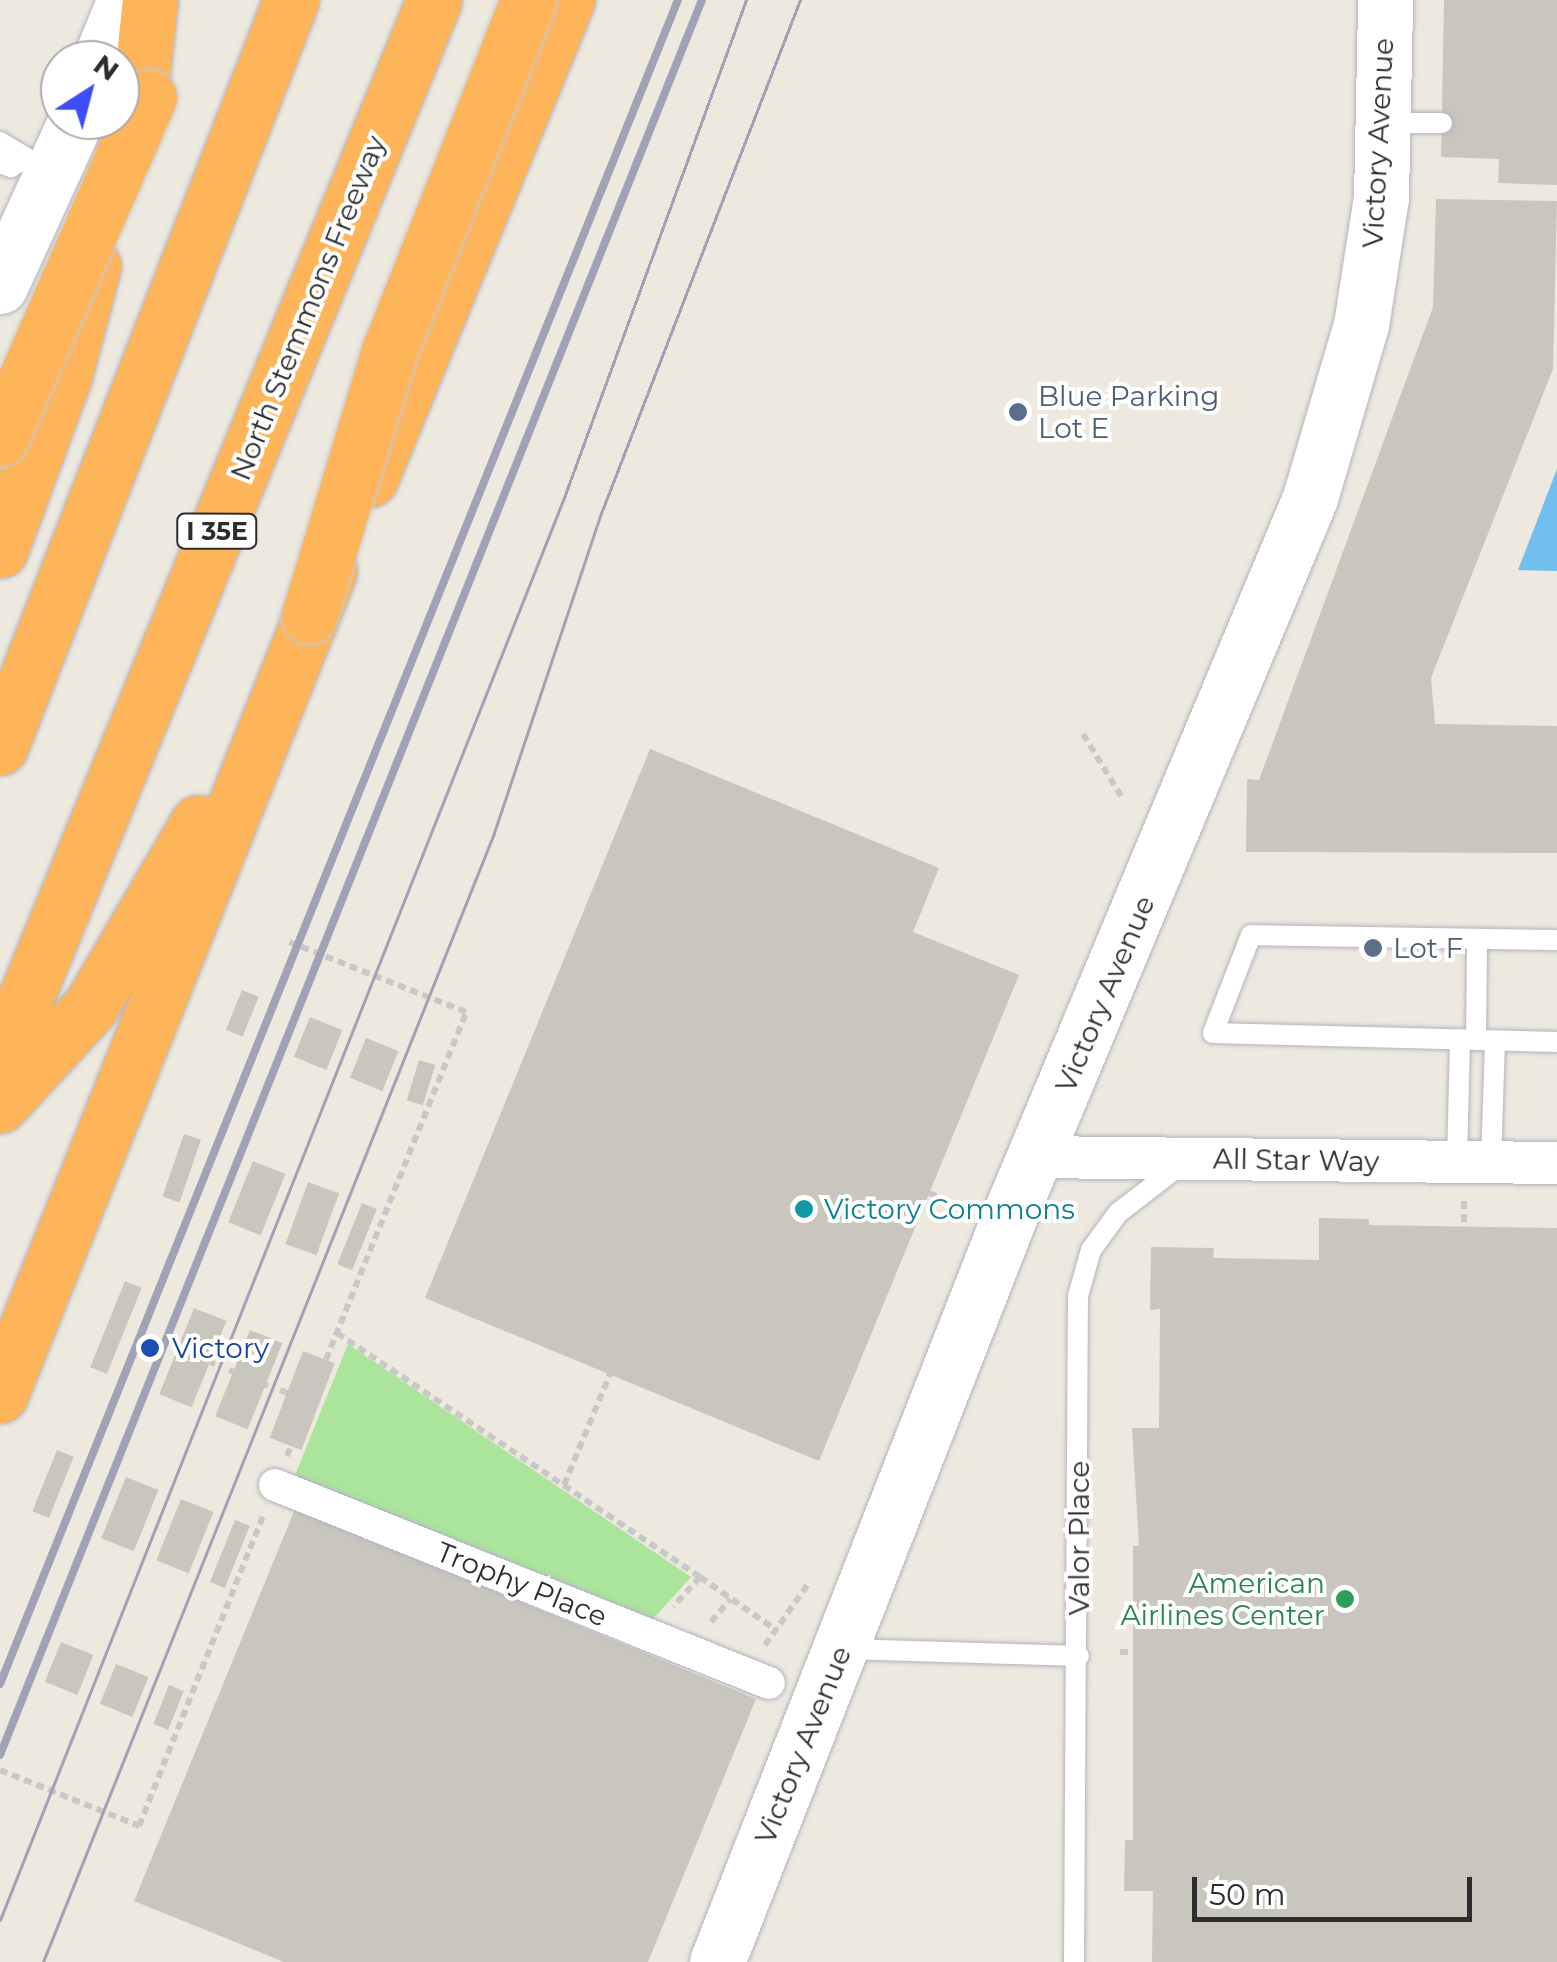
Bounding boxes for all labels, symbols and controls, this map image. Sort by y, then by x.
street label: Victory Avenue [1356,37,1400,249]
north arrow [40,40,140,140]
text: N [87,47,126,88]
street label: North Stemmons Freeway [223,131,393,485]
place label: Blue Parking Lot E [1038,379,1219,445]
marker: Blue Parking Lot E [1007,401,1029,423]
road number: I 35E [174,511,260,551]
street label: Victory Avenue [1048,891,1162,1097]
place label: Lot F [1393,931,1463,965]
marker: Lot F [1362,937,1384,959]
street label: All Star Way [1213,1142,1379,1178]
place label: Victory Commons [824,1192,1075,1226]
marker: Victory Commons [793,1198,815,1220]
place label: Victory [172,1331,269,1365]
marker: Victory [137,1335,163,1361]
street label: Valor Place [1062,1461,1096,1615]
street label: Trophy Place [432,1535,612,1633]
place label: American Airlines Center [1120,1566,1325,1632]
marker: American Airlines Center [1334,1588,1356,1610]
street label: Victory Avenue [748,1641,858,1849]
scale bar [1197,1857,1477,1919]
text: 50 m [1209,1876,1286,1913]

